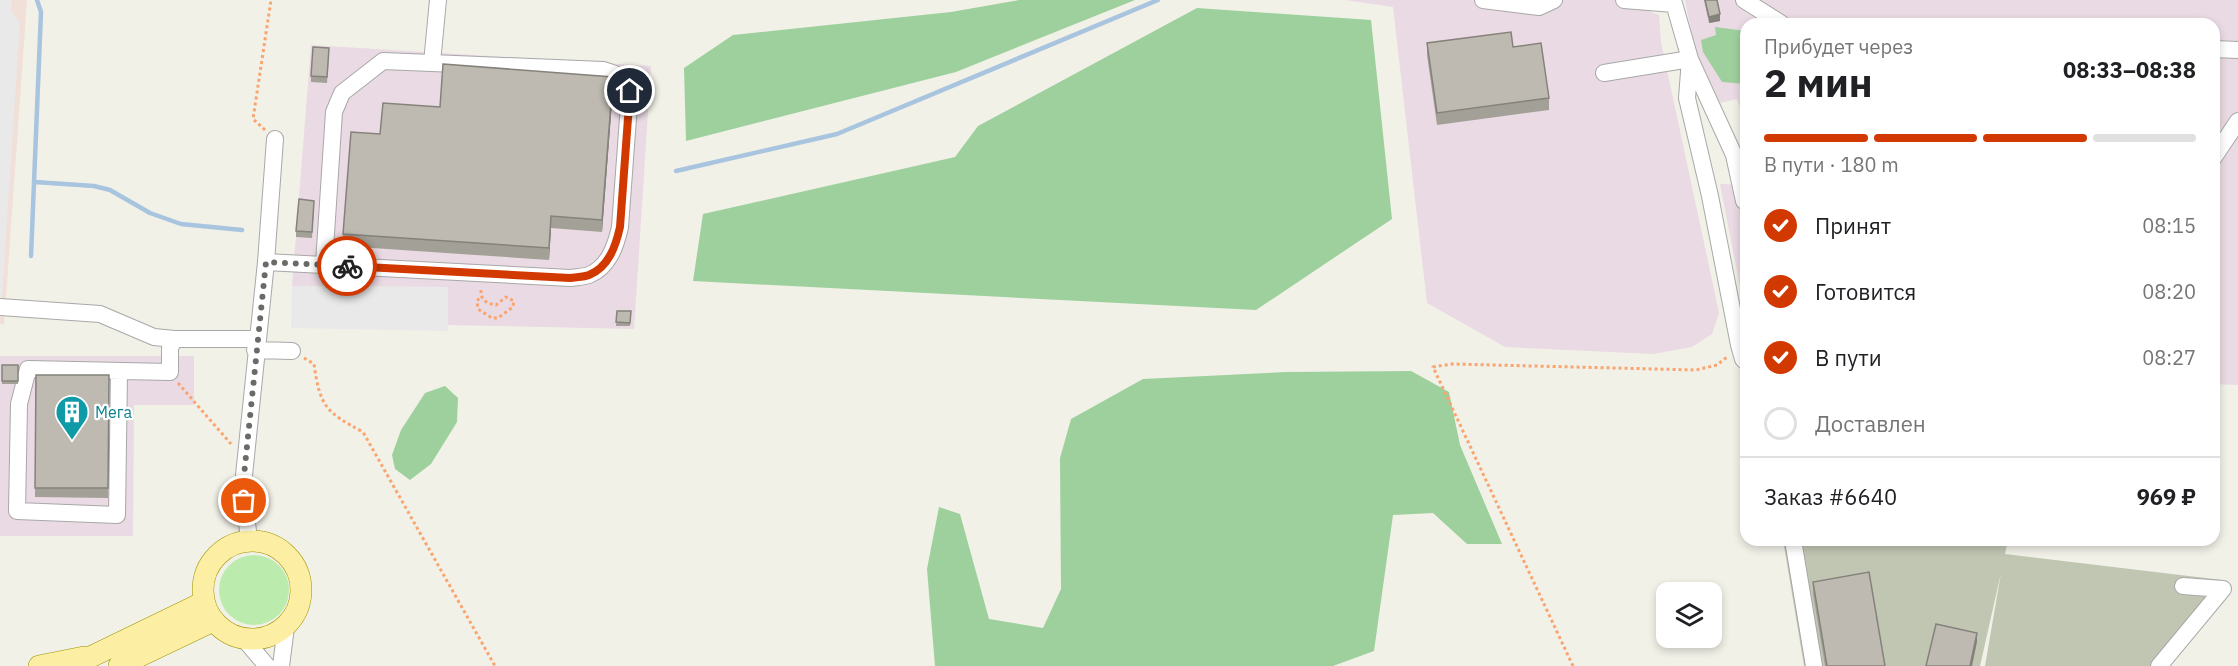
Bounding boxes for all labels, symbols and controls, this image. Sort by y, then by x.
text: Прибудет через [1764,33,1913,60]
text: 08:33–08:38 [2063,55,2196,84]
text: 2 мин [1764,57,1873,108]
pin [604,65,655,116]
icon: home [613,74,646,107]
text: В пути · 180 m [1764,151,1899,178]
icon: check [1764,209,1797,242]
text: Принят [1815,211,1891,240]
text: 08:15 [2142,212,2196,239]
courier [317,236,377,296]
icon: bike [331,250,364,283]
icon: check [1764,275,1797,308]
text: Готовится [1815,277,1916,306]
text: 08:20 [2142,278,2196,305]
icon: check [1764,341,1797,374]
text: В пути [1815,343,1882,372]
text: 08:27 [2142,344,2196,371]
building icon: Мега [54,394,90,441]
place label: Мега [95,402,132,422]
text: Доставлен [1815,409,1926,438]
pin [218,475,269,526]
text: Заказ #6640 [1764,482,1897,511]
text: 969 ₽ [2137,482,2196,511]
icon: bag [227,484,260,517]
map controls [1656,582,1722,648]
button: layers [1656,582,1722,648]

